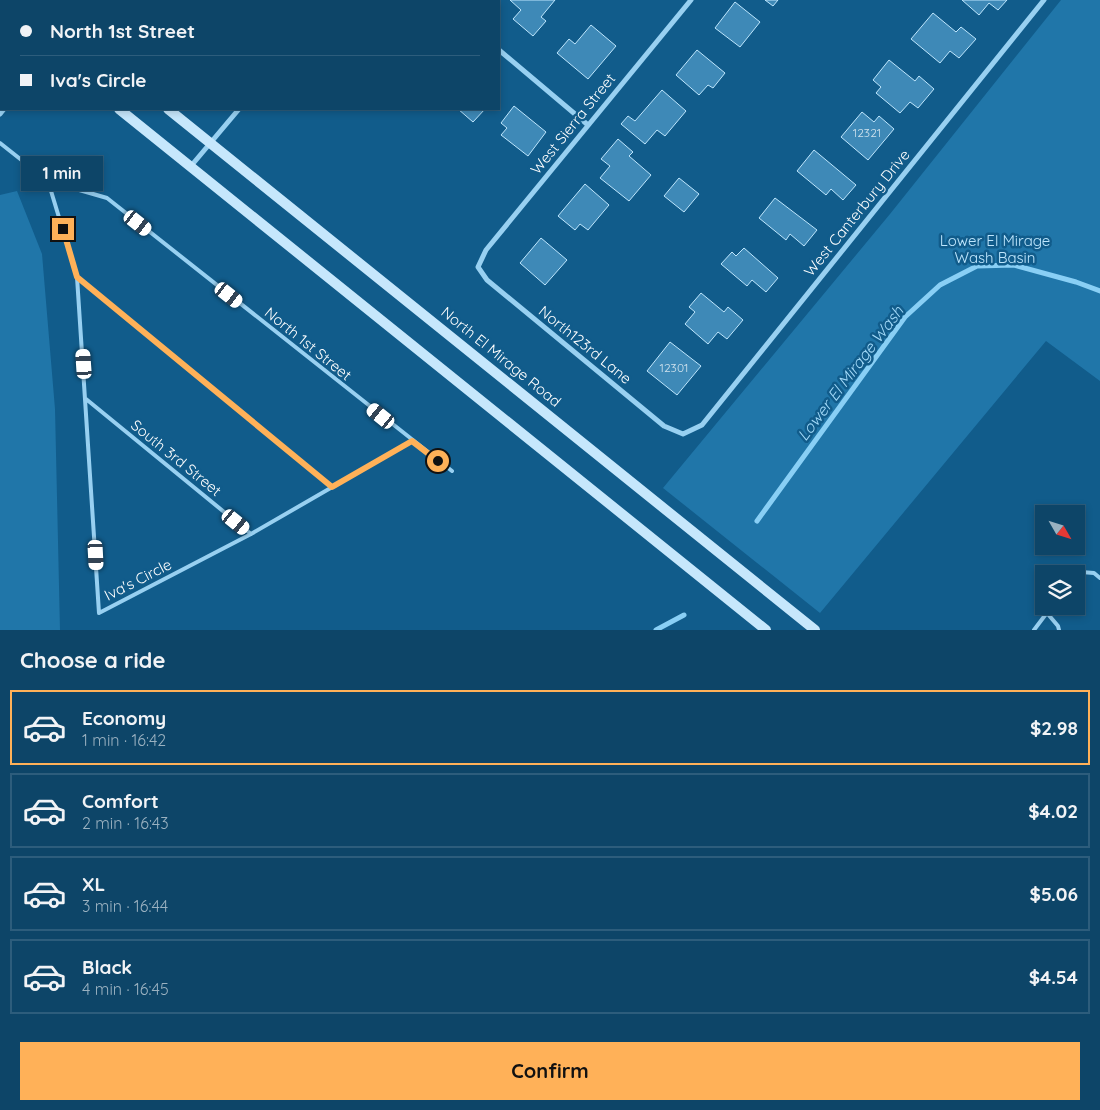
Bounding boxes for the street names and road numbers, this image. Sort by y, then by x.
street label: West Sierra Street [526,69,619,178]
street label: West Canterbury Drive [800,145,914,280]
street label: North123rd Lane [535,301,636,388]
street label: North El Mirage Road [438,302,565,411]
street label: North 1st Street [261,303,356,384]
street label: South 3rd Street [127,415,226,500]
street label: Iva's Circle [101,555,175,605]

